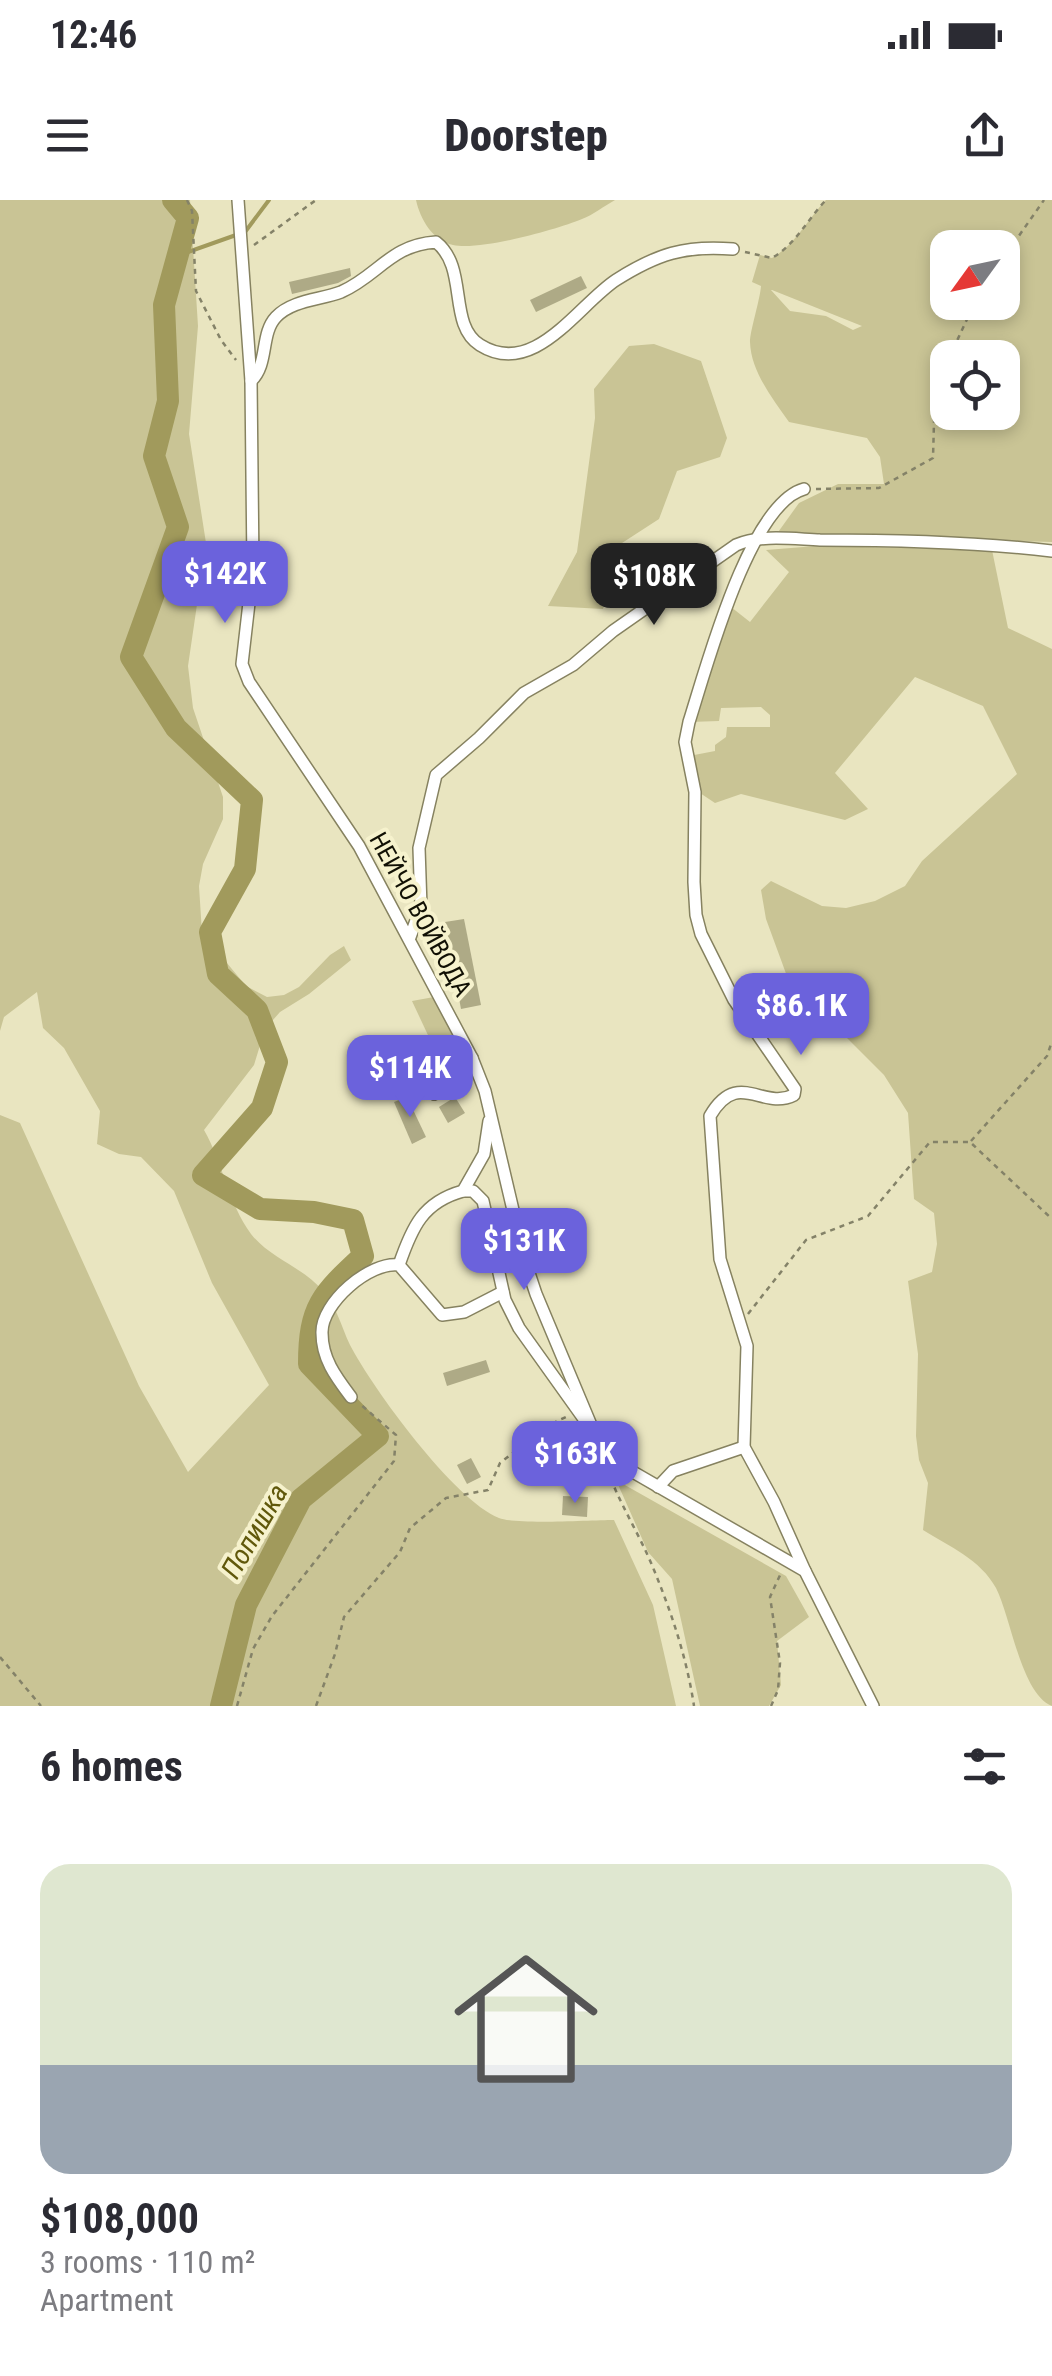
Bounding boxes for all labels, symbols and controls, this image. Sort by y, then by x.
text: 12:46 [50,13,137,57]
icon: menu [40,108,95,163]
icon: share [957,108,1012,163]
text: Doorstep [444,109,608,162]
north arrow [930,230,1020,320]
map controls [930,230,1020,430]
button: locate [930,340,1020,430]
pin: $142K [155,541,295,626]
pin: $108K [584,543,724,628]
text: $142K [184,554,266,592]
text: $108K [613,556,695,594]
street label: НЕЙЧО ВОЙВОДА [364,827,478,1001]
pin: $86.1K [720,973,882,1058]
text: $86.1K [755,986,847,1024]
pin: $114K [340,1035,480,1120]
text: $114K [369,1048,451,1086]
pin: $131K [454,1208,594,1293]
text: $131K [483,1221,565,1259]
pin: $163K [505,1421,645,1506]
text: $163K [534,1434,616,1472]
water label: Попишка [214,1478,295,1584]
icon: filters [957,1739,1012,1794]
text: 6 homes [40,1742,183,1791]
icon: home [436,1929,616,2109]
text: $108,000 [40,2194,199,2243]
text: 3 rooms · 110 m² [40,2243,255,2281]
text: Apartment [40,2281,174,2319]

